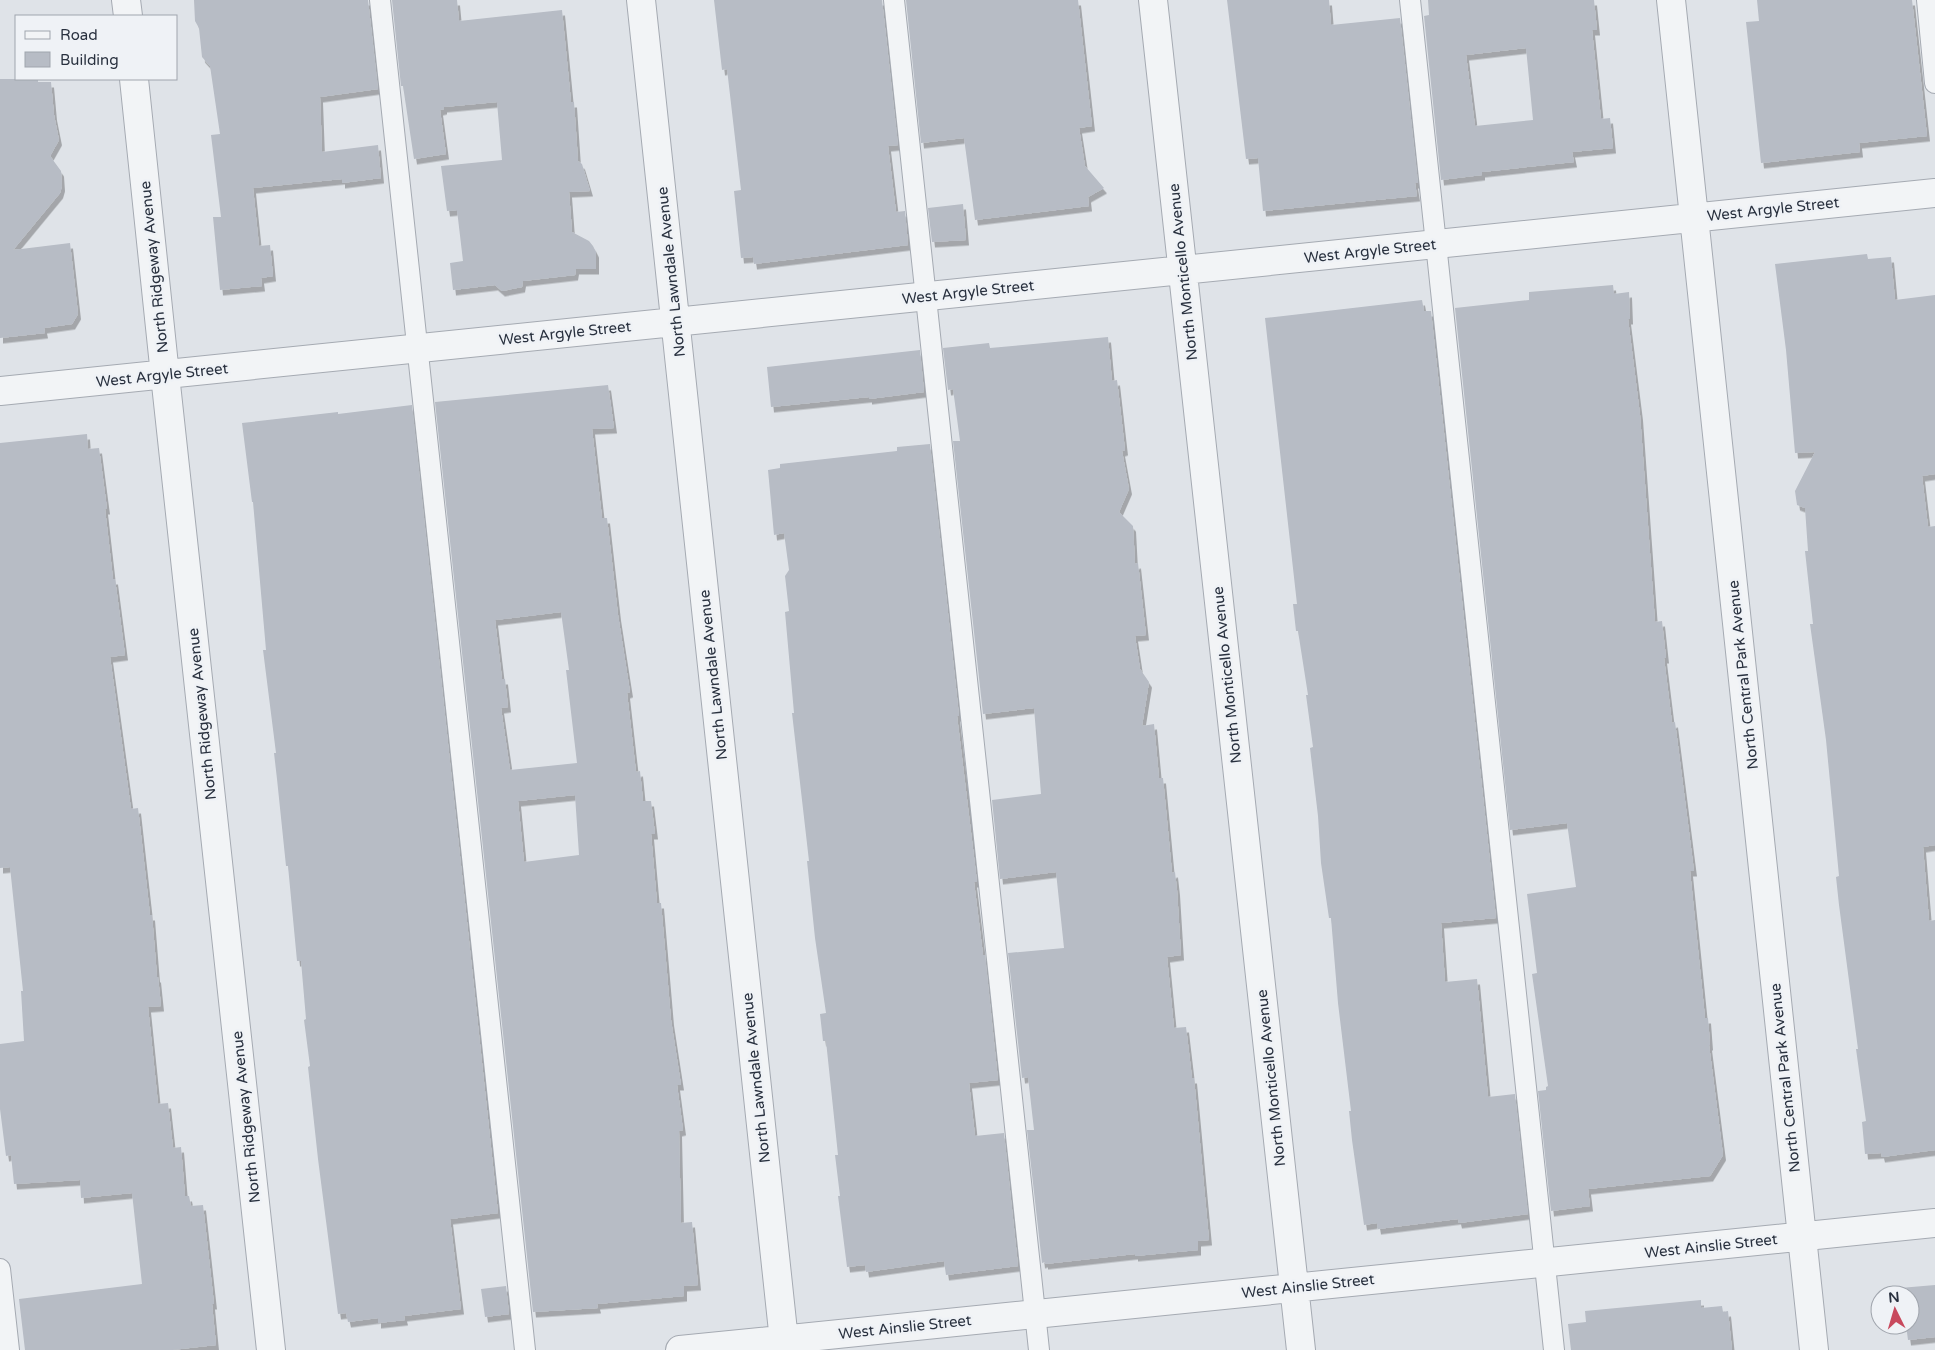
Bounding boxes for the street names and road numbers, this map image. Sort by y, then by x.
street label: North Ridgeway Avenue [136,180,172,354]
street label: North Monticello Avenue [1165,183,1201,361]
street label: North Lawndale Avenue [653,186,689,358]
street label: West Argyle Street [1706,193,1840,225]
street label: West Argyle Street [1303,235,1437,267]
street label: West Argyle Street [901,276,1035,308]
street label: West Argyle Street [498,317,632,349]
street label: West Argyle Street [95,359,229,391]
street label: North Central Park Avenue [1724,579,1762,771]
street label: North Monticello Avenue [1209,586,1245,764]
street label: North Lawndale Avenue [695,589,731,761]
street label: North Ridgeway Avenue [184,627,220,801]
street label: North Central Park Avenue [1766,982,1804,1174]
street label: North Monticello Avenue [1253,989,1289,1167]
street label: North Lawndale Avenue [738,992,774,1164]
street label: North Ridgeway Avenue [228,1030,264,1204]
street label: West Ainslie Street [1644,1230,1779,1262]
street label: West Ainslie Street [1241,1270,1376,1302]
street label: West Ainslie Street [838,1311,973,1343]

